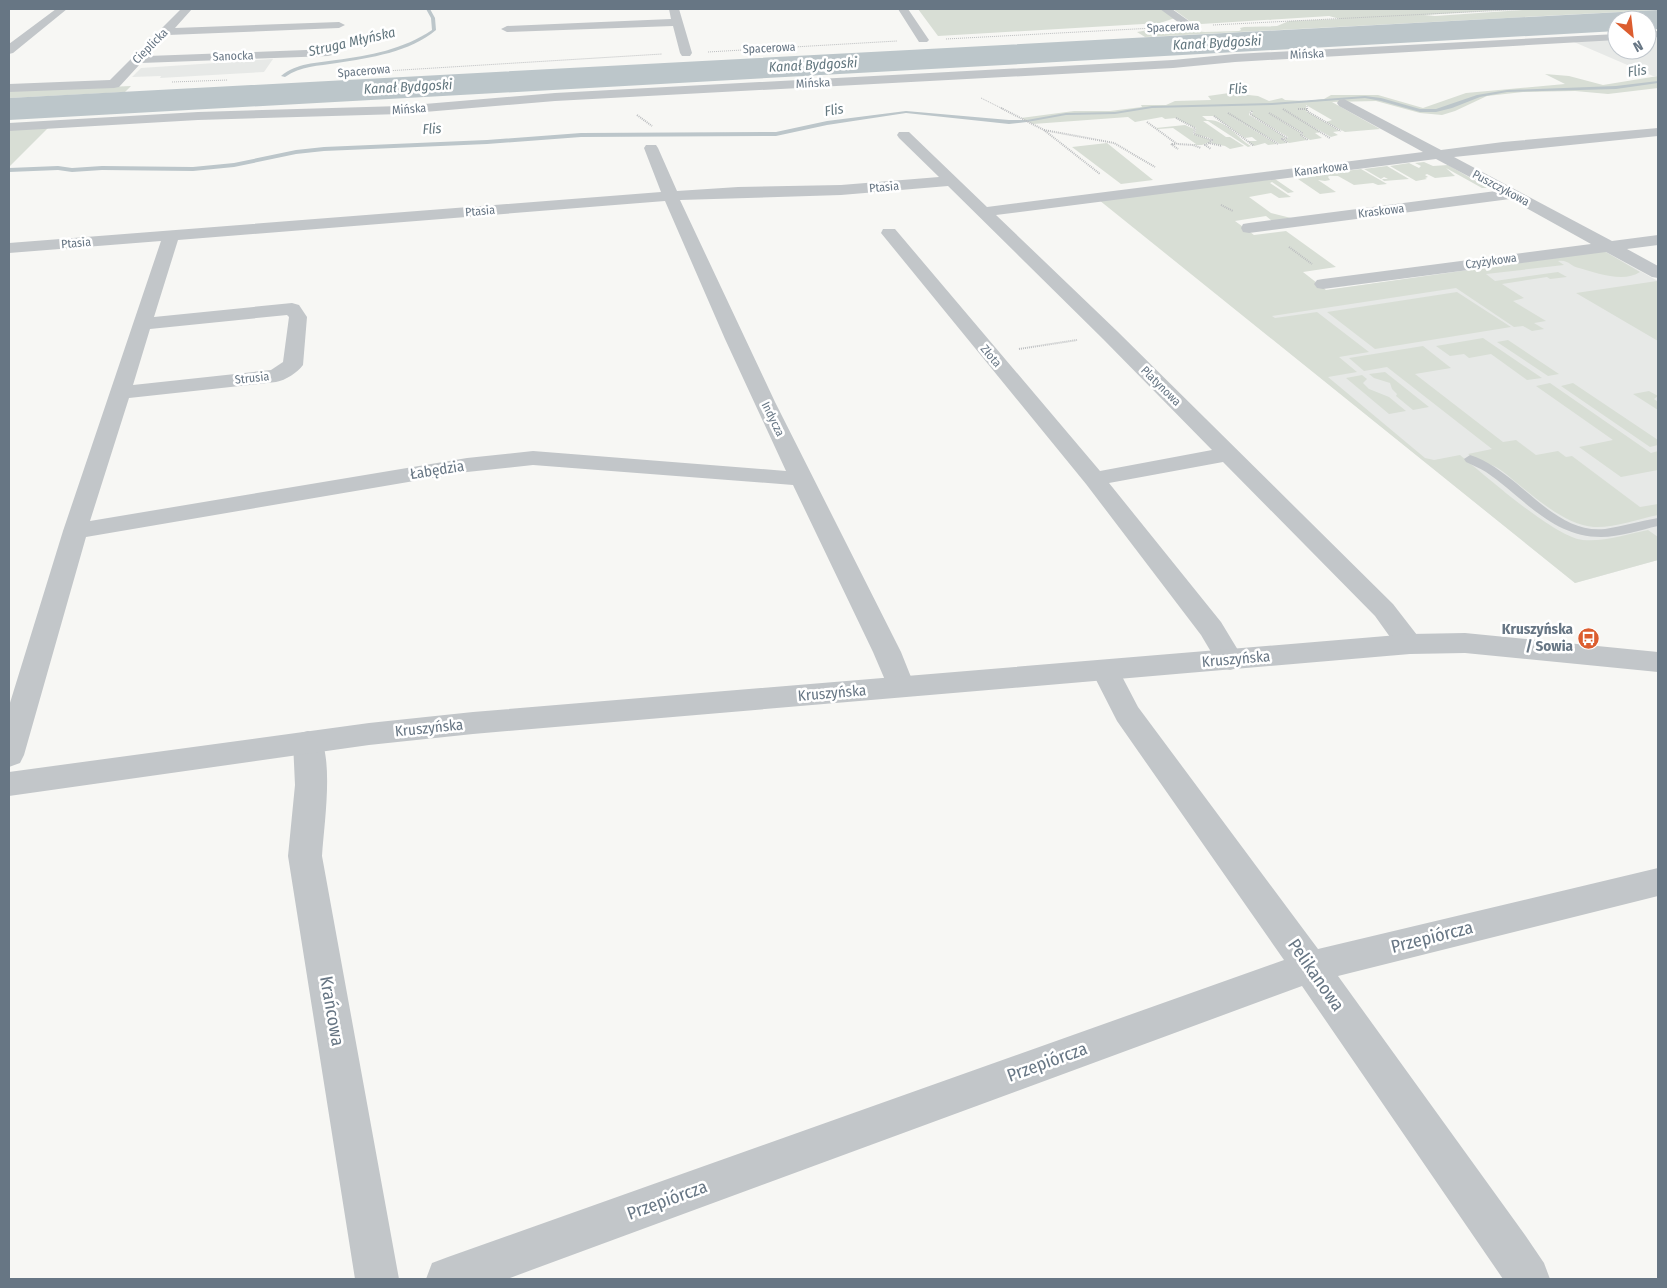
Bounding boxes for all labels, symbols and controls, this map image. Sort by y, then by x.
north arrow [1607,10,1657,60]
street label: Spacerowa [1146,19,1200,35]
water label: Struga Młyńska [306,24,397,60]
street label: Cieplicka [129,25,171,67]
water label: Kanał Bydgoski [1172,32,1262,54]
text: N [1630,37,1646,56]
street label: Spacerowa [742,40,796,56]
street label: Mińska [1290,46,1325,62]
street label: Sanocka [212,48,254,64]
water label: Kanał Bydgoski [768,54,858,76]
water label: Flis [1626,61,1648,81]
street label: Spacerowa [337,62,391,80]
street label: Mińska [796,75,831,91]
water label: Kanał Bydgoski [363,76,453,98]
water label: Flis [1228,80,1248,98]
water label: Flis [823,100,845,120]
street label: Mińska [391,101,427,117]
water label: Flis [422,120,442,138]
street label: Kanarkowa [1293,159,1349,179]
street label: Puszczykowa [1470,167,1532,209]
street label: Ptasia [869,179,900,195]
street label: Kraskowa [1357,201,1405,221]
street label: Ptasia [465,203,496,219]
street label: Ptasia [61,235,92,251]
street label: Czyżykowa [1464,250,1518,272]
street label: Złota [978,342,1004,370]
street label: Platynowa [1138,363,1184,409]
street label: Strusia [234,369,270,387]
street label: Indycza [759,399,787,439]
street label: Łabędzia [409,457,465,483]
place label: Kruszyńska / Sowia [1502,620,1574,655]
bus stop icon: Kruszyńska / Sowia [1577,626,1601,650]
street label: Kruszyńska [1201,647,1271,671]
street label: Kruszyńska [797,681,867,705]
street label: Kruszyńska [394,715,464,741]
street label: Przepiórcza [1389,916,1475,958]
street label: Pelikanowa [1283,935,1349,1016]
street label: Krańcowa [315,974,349,1048]
street label: Przepiórcza [1004,1037,1090,1087]
street label: Przepiórcza [624,1175,710,1225]

